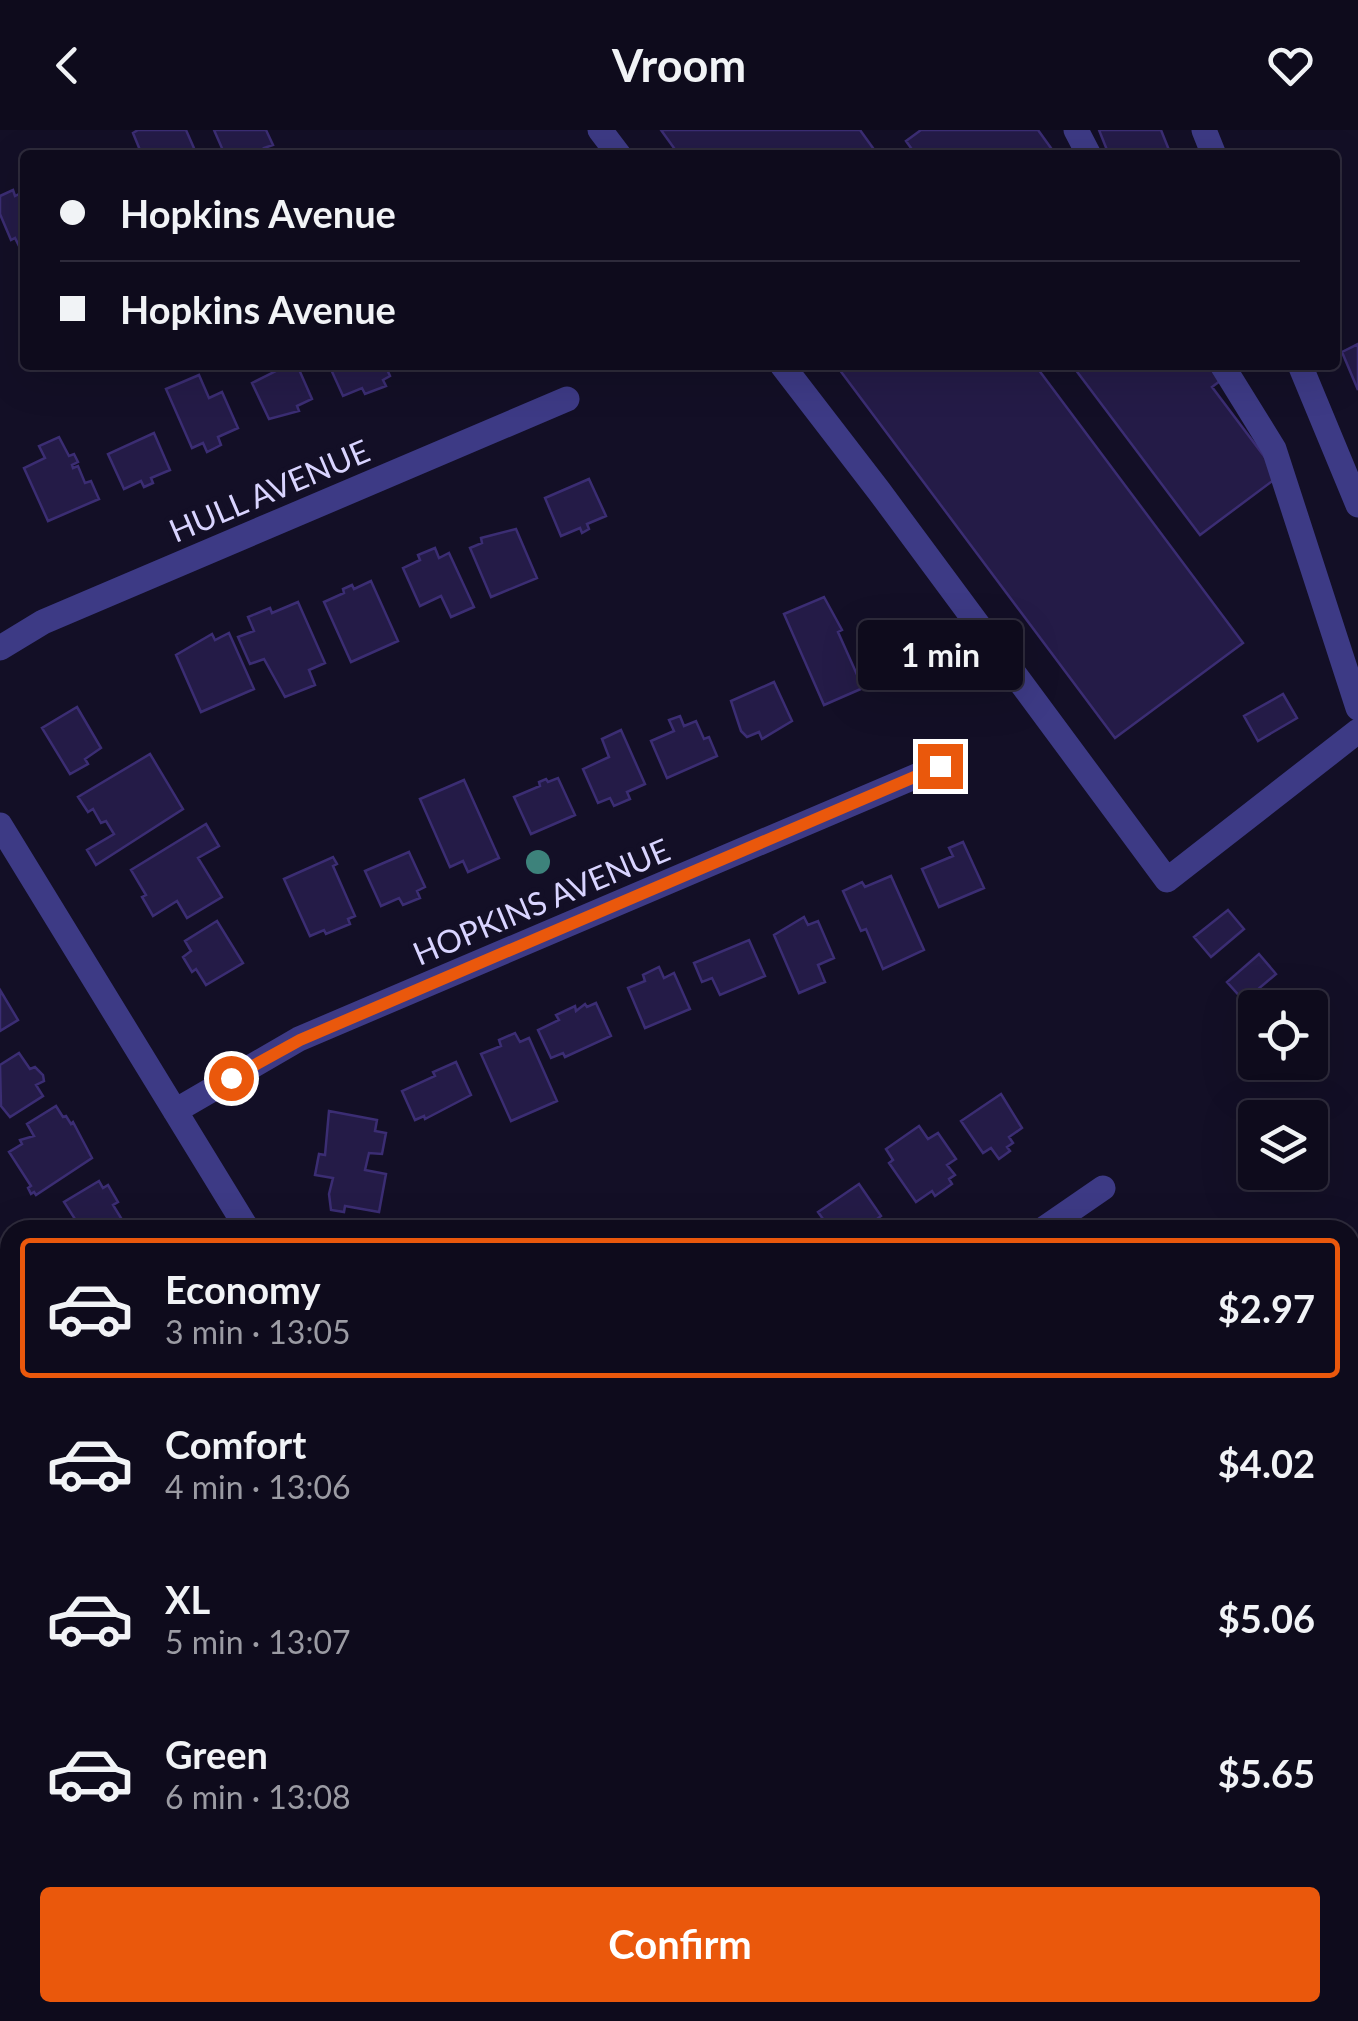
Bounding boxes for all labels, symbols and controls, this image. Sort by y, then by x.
icon: back [40,38,95,93]
text: Vroom [612,38,746,92]
icon: heart [1263,38,1318,93]
text: Hopkins Avenue [120,190,396,236]
text: Hopkins Avenue [120,286,396,332]
street label: HULL AVENUE [163,430,375,550]
callout: 1 min [858,621,1022,691]
text: 1 min [901,635,980,674]
route end [918,744,963,789]
street label: HOPKINS AVENUE [407,829,675,973]
map controls [1238,990,1328,1190]
button: locate [1238,990,1328,1080]
route start [209,1056,254,1101]
button: layers [1238,1100,1328,1190]
icon: car [45,1263,135,1353]
text: Economy [165,1266,320,1312]
text: $2.97 [1218,1285,1315,1331]
text: 3 min · 13:05 [165,1312,351,1351]
icon: car [45,1418,135,1508]
text: Comfort [165,1421,306,1467]
text: $4.02 [1218,1440,1315,1486]
text: 4 min · 13:06 [165,1467,351,1506]
icon: car [45,1573,135,1663]
text: XL [165,1576,210,1622]
text: $5.06 [1218,1595,1315,1641]
text: 5 min · 13:07 [165,1622,351,1661]
icon: car [45,1728,135,1818]
text: Green [165,1731,268,1777]
text: $5.65 [1218,1750,1315,1796]
text: 6 min · 13:08 [165,1777,351,1816]
button: Confirm [40,1887,1320,2002]

